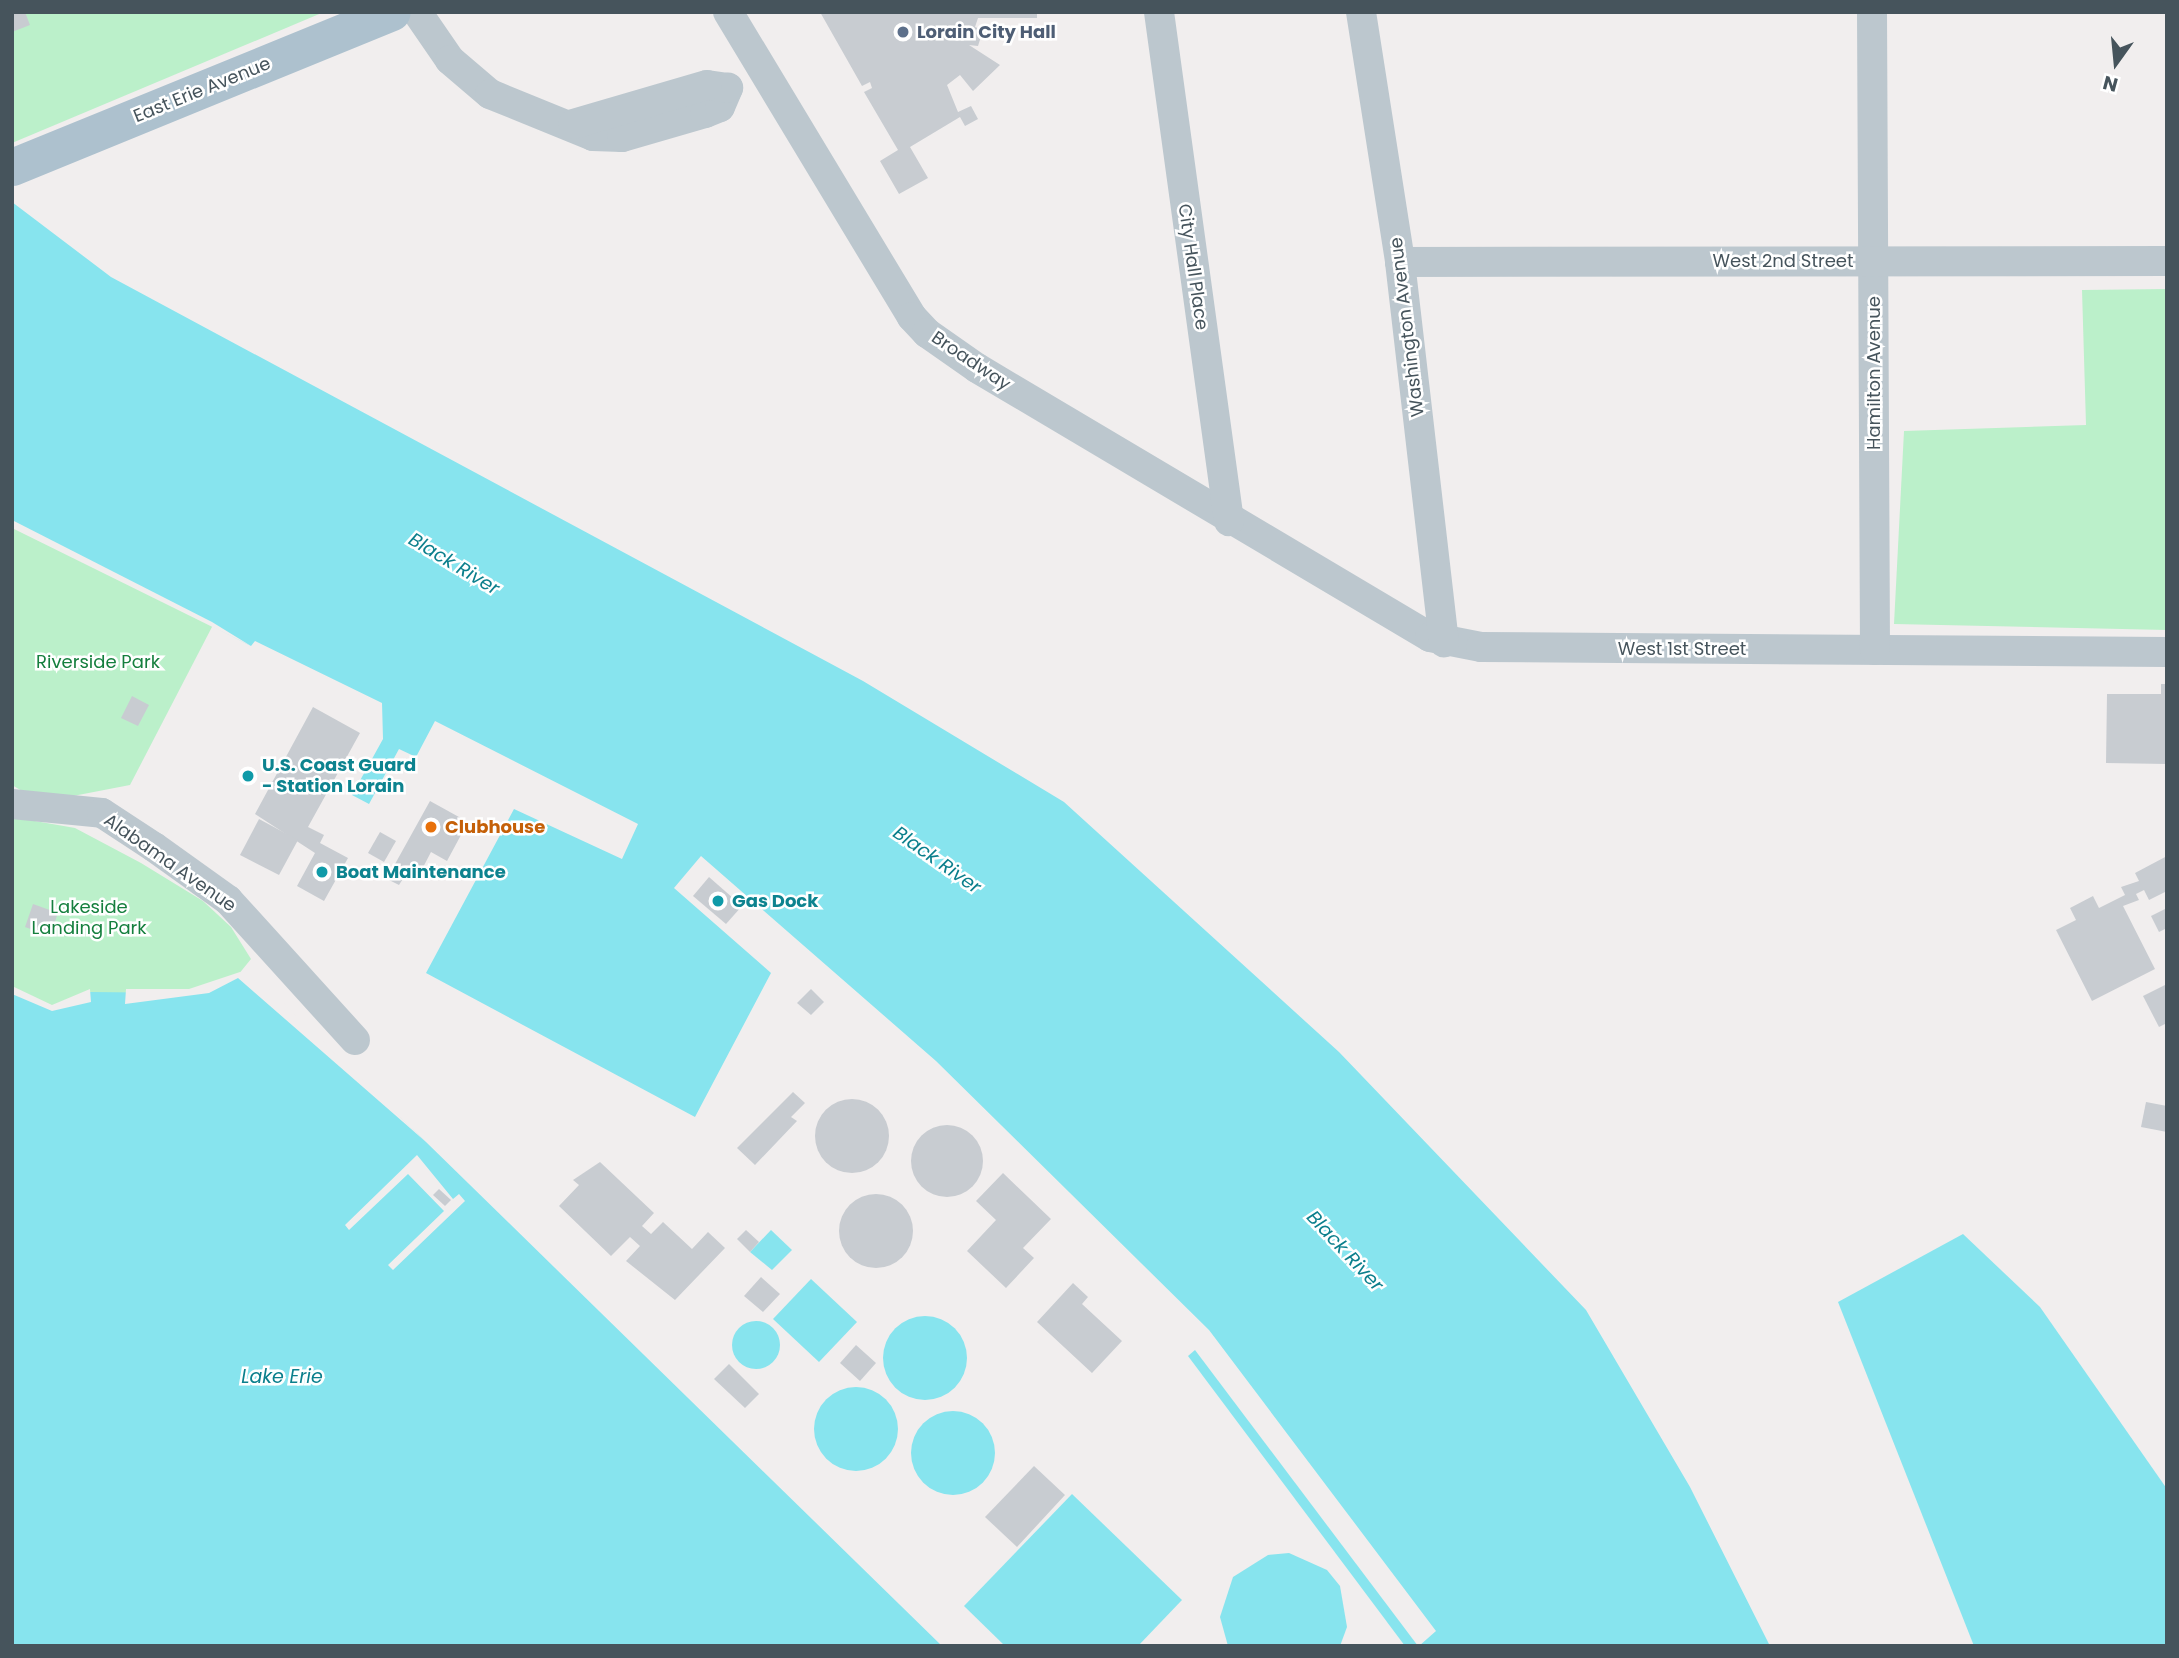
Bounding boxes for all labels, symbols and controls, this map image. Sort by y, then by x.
place label: Lorain City Hall [917,21,1056,43]
marker: Lorain City Hall [895,24,911,40]
north arrow [2081,28,2151,98]
street label: East Erie Avenue [130,53,274,127]
text: N [2100,69,2121,99]
street label: City Hall Place [1173,203,1213,331]
street label: Washington Avenue [1385,236,1429,418]
street label: West 2nd Street [1712,250,1854,272]
street label: Hamilton Avenue [1863,296,1885,450]
street label: Broadway [927,327,1015,395]
water label: Black River [404,528,504,600]
street label: West 1st Street [1618,638,1746,660]
park label: Riverside Park [36,651,160,673]
place label: U.S. Coast Guard - Station Lorain [262,755,416,798]
marker: U.S. Coast Guard - Station Lorain [240,768,256,784]
street label: Alabama Avenue [100,809,240,917]
place label: Clubhouse [445,816,545,838]
marker: Clubhouse [423,819,439,835]
water label: Black River [889,821,985,899]
place label: Boat Maintenance [336,861,506,883]
marker: Boat Maintenance [314,864,330,880]
place label: Gas Dock [732,890,818,912]
marker: Gas Dock [710,893,726,909]
park label: Lakeside Landing Park [31,897,147,940]
water label: Black River [1302,1206,1388,1296]
water label: Lake Erie [241,1366,323,1388]

